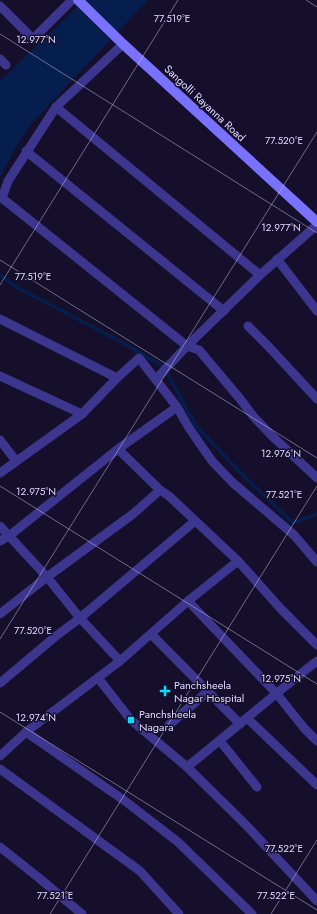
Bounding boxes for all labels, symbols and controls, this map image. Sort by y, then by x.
text: 77.519°E [154,11,190,26]
text: 12.977°N [16,32,56,47]
street label: Sangolli Rayanna Road [161,61,249,145]
text: 77.520°E [265,133,303,148]
text: 12.977°N [261,220,301,235]
text: 77.519°E [15,269,51,284]
text: 12.976°N [261,446,301,461]
text: 12.975°N [16,484,56,499]
text: 77.521°E [266,487,302,502]
text: 77.520°E [14,623,52,638]
text: 12.975°N [261,671,301,686]
place label: Panchsheela Nagar Hospital [174,677,244,706]
marker: Panchsheela Nagar Hospital [159,685,171,697]
place label: Panchsheela Nagara [139,706,196,735]
text: 12.974°N [16,710,56,725]
marker: Panchsheela Nagara [126,715,136,725]
text: 77.522°E [265,841,303,856]
text: 77.521°E [37,888,73,903]
text: 77.522°E [257,888,295,903]

